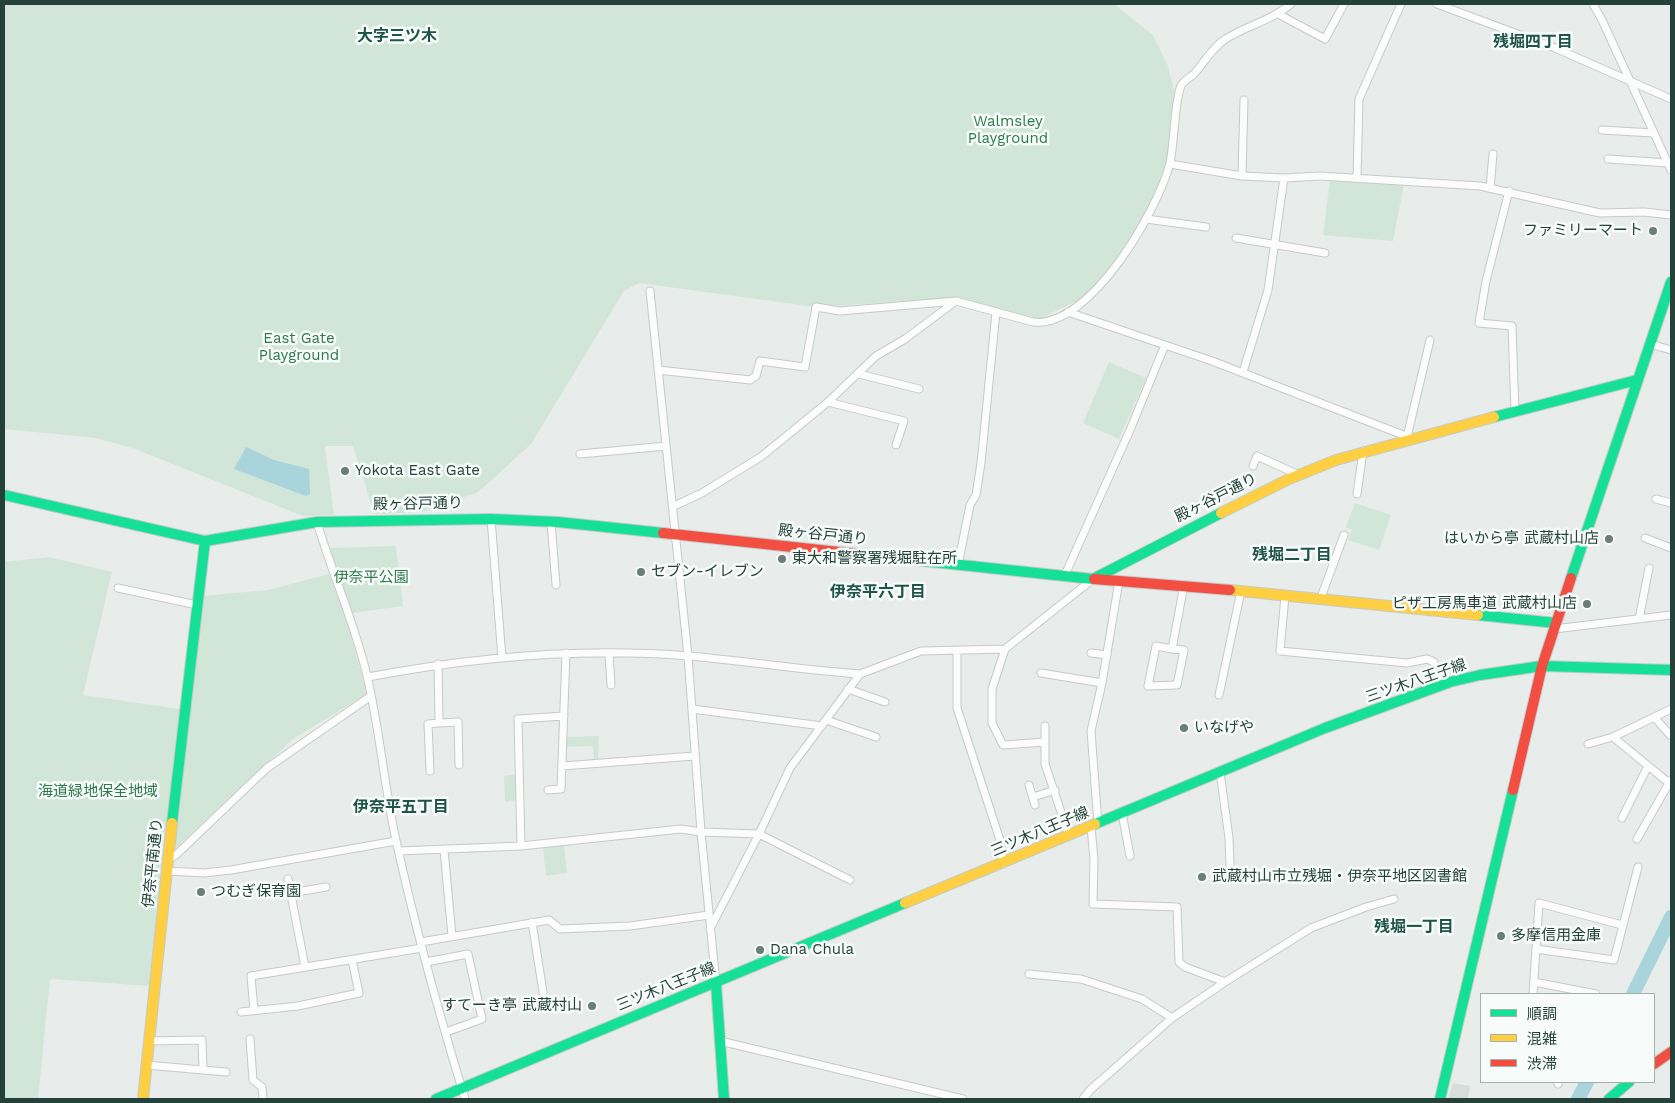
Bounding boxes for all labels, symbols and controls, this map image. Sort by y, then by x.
district label: 大字三ツ木 [357,26,437,46]
district label: 残堀四丁目 [1493,32,1573,52]
park label: Walmsley Playground [968,113,1048,148]
place label: ファミリーマート [1523,222,1643,240]
marker: ファミリーマート [1647,225,1659,237]
park label: East Gate Playground [259,330,339,365]
place label: Yokota East Gate [355,462,480,480]
marker: Yokota East Gate [339,465,351,477]
street label: 殿ヶ谷戸通り [1172,470,1260,526]
street label: 殿ヶ谷戸通り [373,494,463,514]
street label: 殿ヶ谷戸通り [777,521,869,549]
place label: はいから亭 武蔵村山店 [1444,530,1599,548]
marker: はいから亭 武蔵村山店 [1603,533,1615,545]
district label: 残堀二丁目 [1252,545,1332,565]
place label: 東大和警察署残堀駐在所 [792,550,957,568]
marker: 東大和警察署残堀駐在所 [776,553,788,565]
place label: セブン-イレブン [651,563,764,581]
marker: セブン-イレブン [635,566,647,578]
park label: 伊奈平公園 [334,569,408,587]
district label: 伊奈平六丁目 [830,582,926,602]
place label: ピザ工房馬車道 武蔵村山店 [1392,595,1577,613]
marker: ピザ工房馬車道 武蔵村山店 [1581,598,1593,610]
street label: 三ツ木八王子線 [1363,655,1469,707]
place label: いなげや [1194,719,1254,737]
marker: いなげや [1178,722,1190,734]
park label: 海道緑地保全地域 [38,783,158,801]
district label: 伊奈平五丁目 [353,797,449,817]
street label: 三ツ木八王子線 [988,803,1092,861]
street label: 伊奈平南通り [139,817,167,909]
place label: 武蔵村山市立残堀・伊奈平地区図書館 [1212,868,1467,886]
marker: 武蔵村山市立残堀・伊奈平地区図書館 [1196,871,1208,883]
place label: つむぎ保育園 [211,883,301,901]
marker: つむぎ保育園 [195,886,207,898]
district label: 残堀一丁目 [1374,917,1454,937]
place label: 多摩信用金庫 [1511,927,1601,945]
marker: 多摩信用金庫 [1495,930,1507,942]
place label: Dana Chula [770,941,854,959]
marker: Dana Chula [754,944,766,956]
street label: 三ツ木八王子線 [614,959,718,1015]
legend [1480,993,1655,1083]
place label: すてーき亭 武蔵村山 [442,997,582,1015]
marker: すてーき亭 武蔵村山 [586,1000,598,1012]
text: 順調 [1527,1005,1557,1023]
text: 混雑 [1527,1030,1557,1048]
text: 渋滞 [1527,1055,1557,1073]

